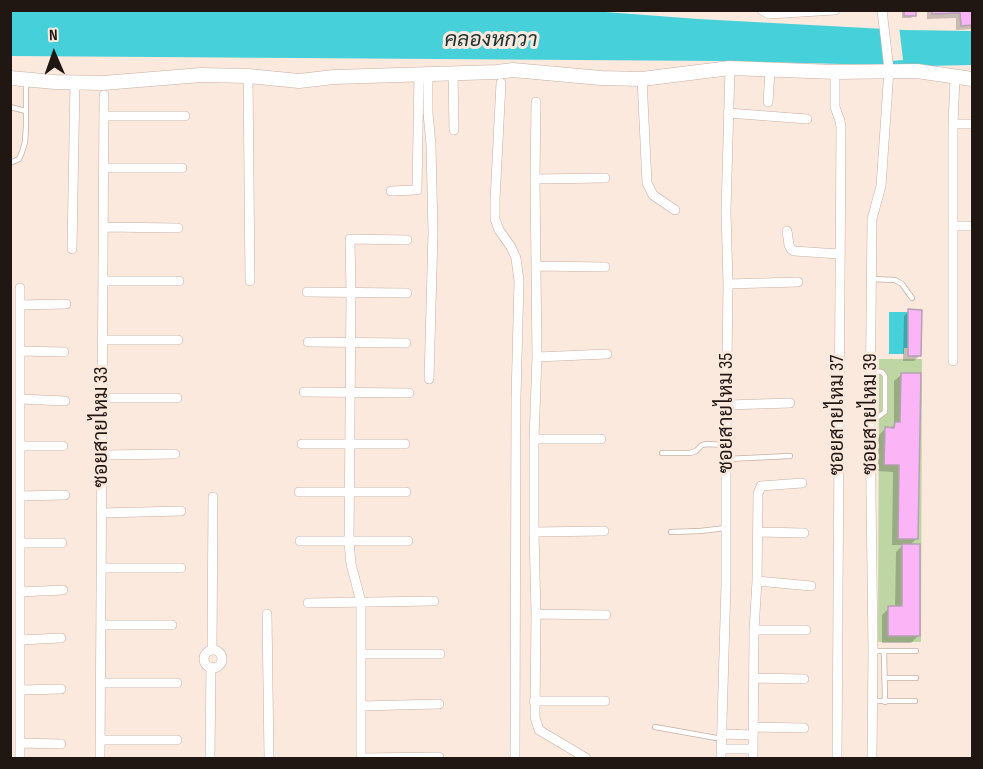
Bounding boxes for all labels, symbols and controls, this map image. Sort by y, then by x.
north arrow [24,24,84,84]
text: N [49,26,58,45]
water label: คลองหกวา [444,28,538,54]
street label: ซอยสายไหม 35 [715,353,739,473]
street label: ซอยสายไหม 39 [859,353,883,475]
street label: ซอยสายไหม 37 [826,355,850,475]
street label: ซอยสายไหม 33 [90,367,114,487]

